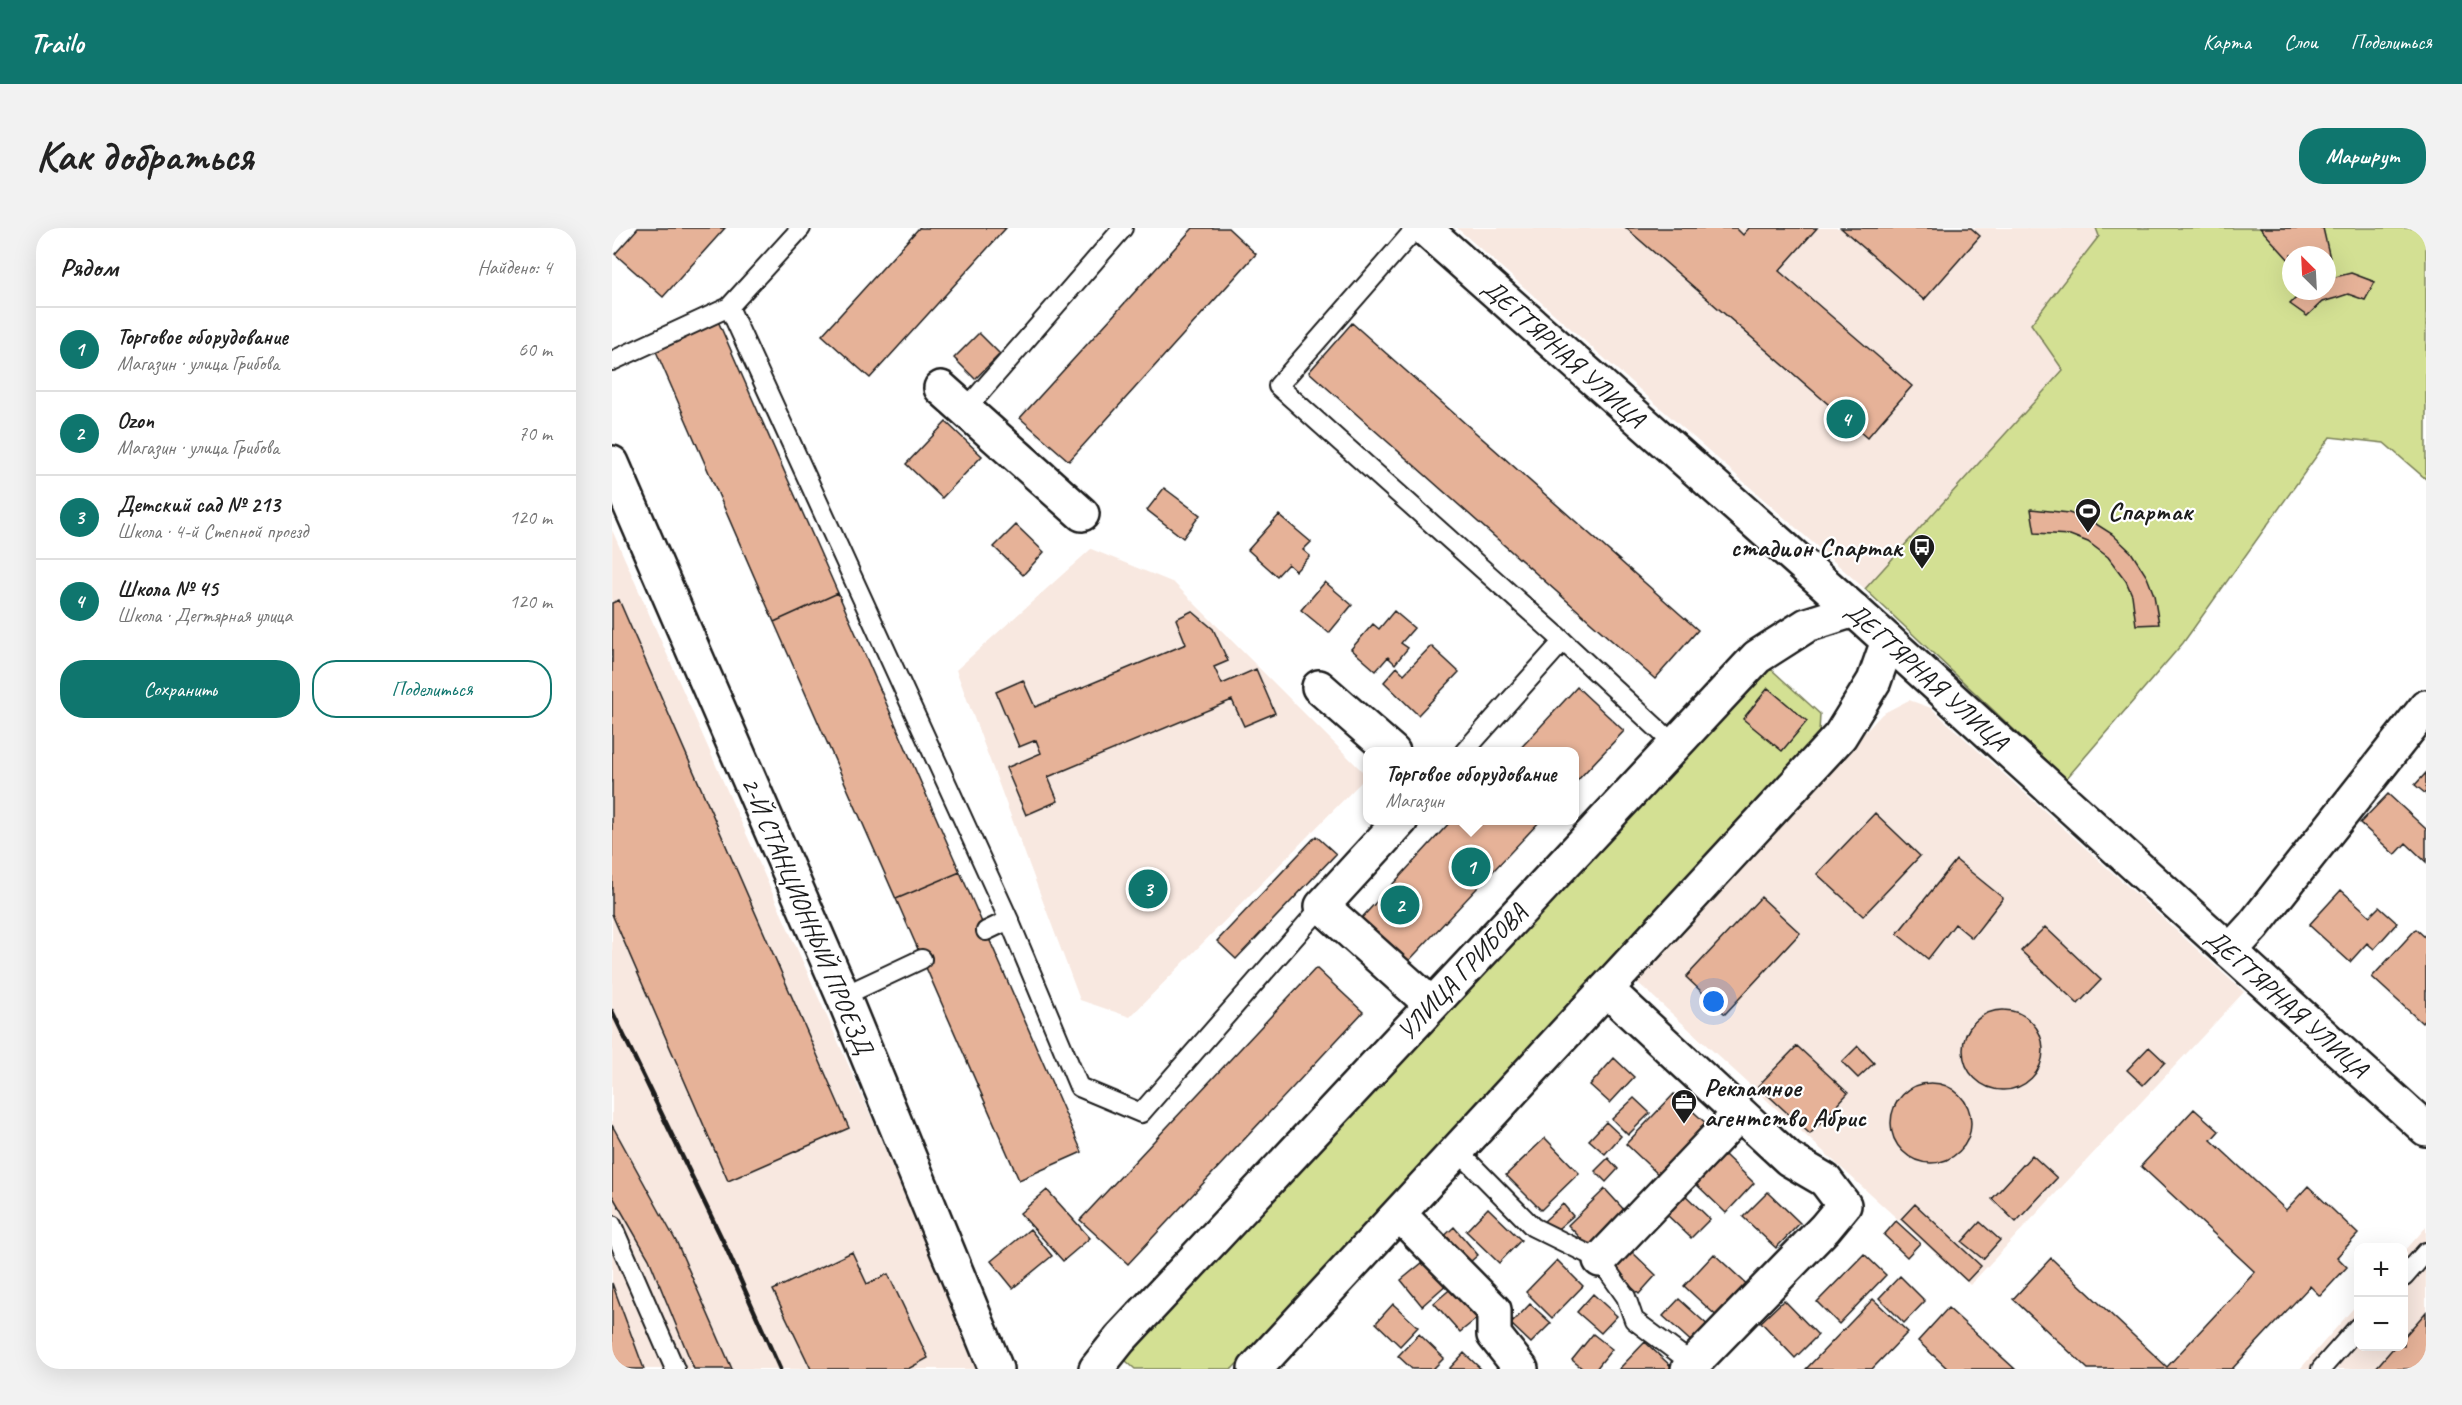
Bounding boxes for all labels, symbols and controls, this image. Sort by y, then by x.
text: Trailo [30,25,84,60]
text: Карта [2203,29,2251,55]
text: Слои [2284,29,2318,55]
text: Поделиться [2351,29,2432,55]
button: Маршрут [2299,128,2426,184]
text: Как добраться [36,130,253,183]
north arrow [2282,246,2336,300]
text: Рядом [60,251,118,284]
text: Найдено: 4 [477,255,552,280]
street label: ДЕГТЯРНАЯ УЛИЦА [1476,271,1654,436]
text: Торговое оборудование [117,323,288,351]
text: 1 [75,337,84,362]
text: 60 m [518,337,552,362]
text: Магазин · улица Грибова [117,351,279,376]
pin: 4 [1826,396,1866,441]
text: Ozon [117,407,154,435]
text: 2 [75,421,84,446]
text: 70 m [518,421,552,446]
text: Магазин · улица Грибова [117,435,279,460]
text: Детский сад № 213 [117,491,280,519]
place label: Спартак [2108,495,2195,528]
sports icon: Спартак [2073,496,2103,534]
text: 3 [75,505,84,530]
text: 120 m [509,505,552,530]
text: Школа · 4-й Степной проезд [117,519,308,544]
place label: стадион Спартак [1731,531,1904,564]
bus stop icon: стадион Спартак [1907,532,1937,570]
text: Школа № 45 [117,575,218,603]
text: 4 [75,589,84,614]
text: 120 m [509,589,552,614]
street label: ДЕГТЯРНАЯ УЛИЦА [1839,594,2017,759]
text: Школа · Дегтярная улица [117,603,292,628]
button: Сохранить [60,660,300,718]
button: Поделиться [312,660,552,718]
popup [1363,747,1579,825]
text: Торговое оборудование [1386,760,1556,788]
street label: 2-Й СТАНЦИОННЫЙ ПРОЕЗД [734,772,881,1060]
text: Магазин [1386,788,1444,813]
pin: 1 [1452,844,1490,890]
pin: 3 [1128,866,1168,912]
pin: 2 [1380,882,1420,928]
street label: УЛИЦА ГРИБОВА [1390,896,1535,1048]
street label: ДЕГТЯРНАЯ УЛИЦА [2199,921,2377,1086]
your location [1699,987,1728,1016]
place label: Рекламное агентство Абрис [1704,1071,1867,1134]
office icon: Рекламное агентство Абрис [1669,1087,1699,1125]
map controls [2354,1243,2408,1351]
button: + [2354,1243,2408,1297]
button: − [2354,1297,2408,1351]

